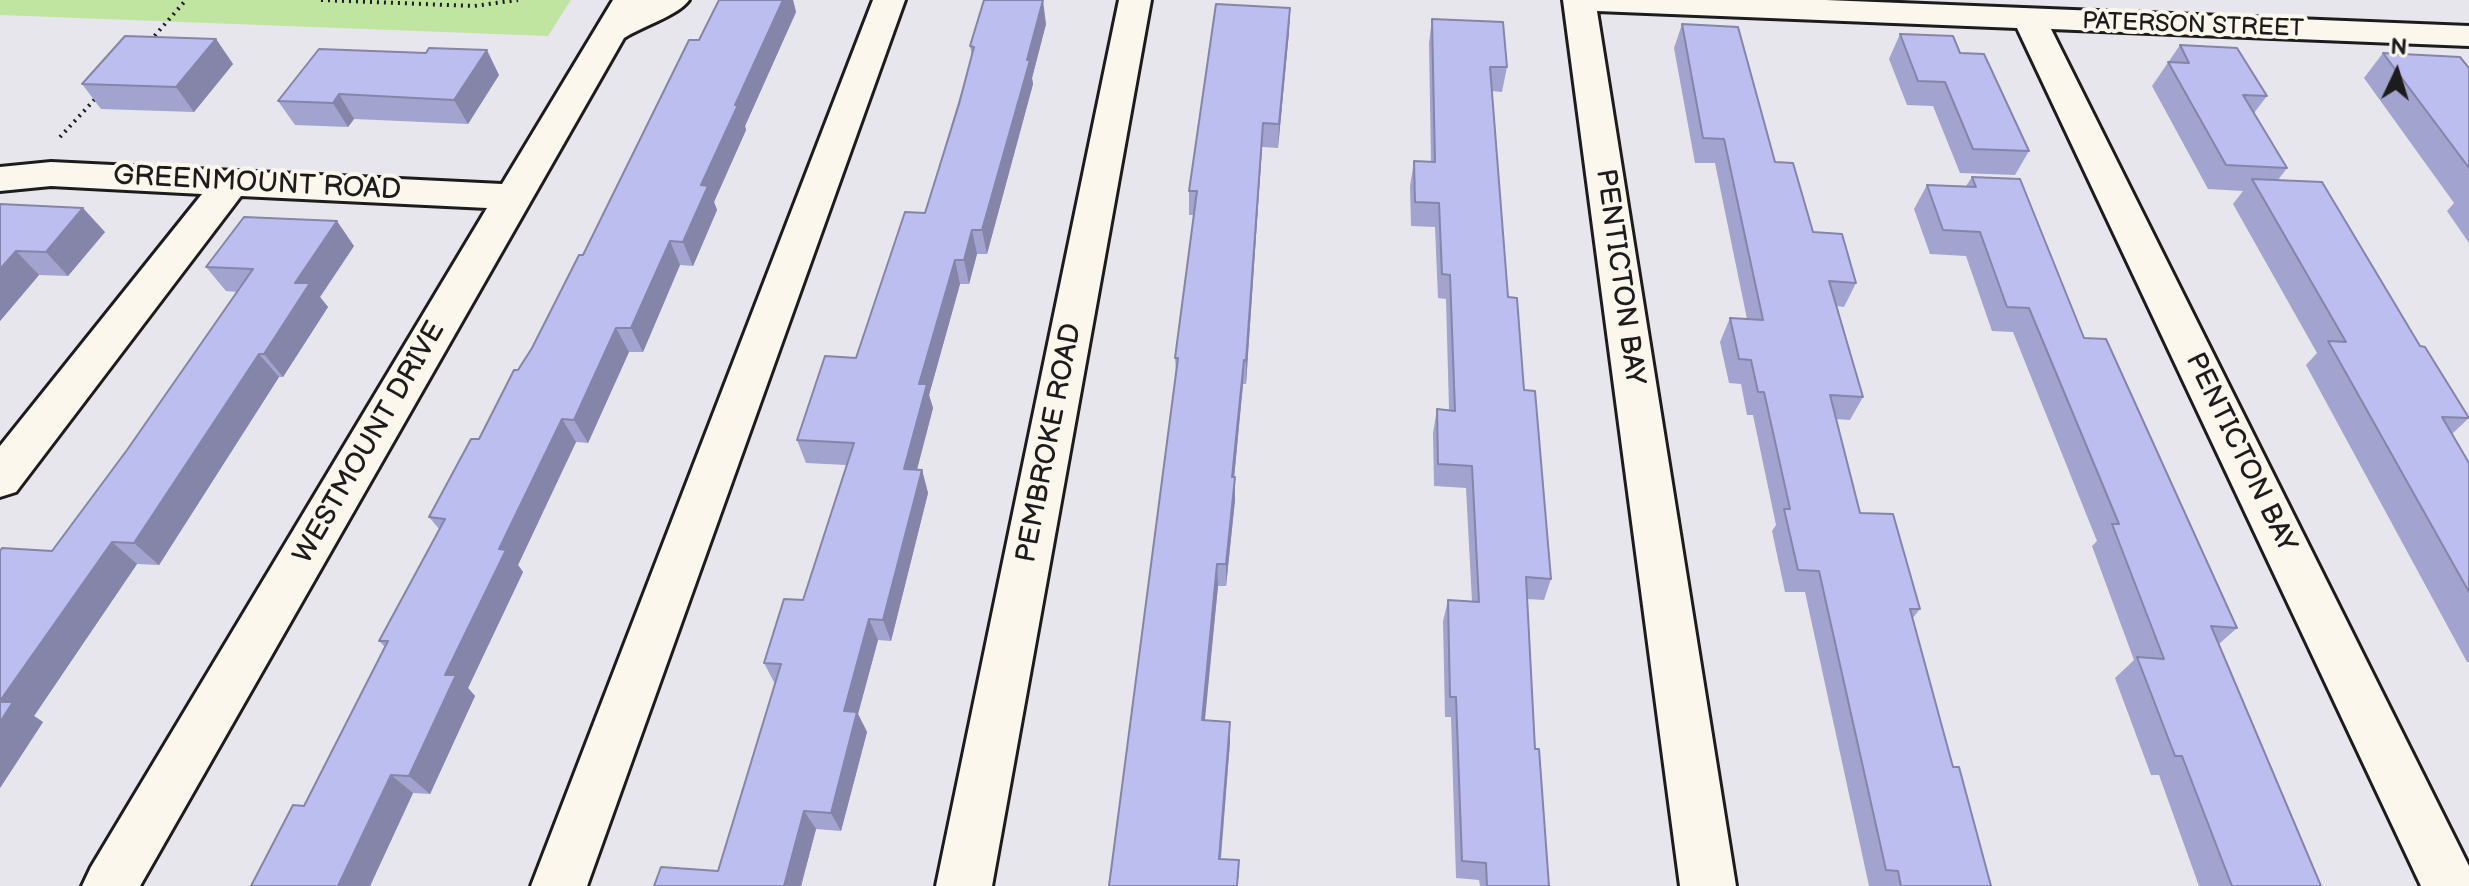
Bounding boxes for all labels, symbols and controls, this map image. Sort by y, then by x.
street label: PATERSON STREET [2082,8,2304,44]
north arrow [2357,32,2437,112]
text: N [2390,34,2408,62]
street label: GREENMOUNT ROAD [112,160,402,208]
street label: PENTICTON BAY [1587,167,1651,387]
street label: WESTMOUNT DRIVE [287,316,453,570]
street label: PEMBROKE ROAD [1010,321,1090,565]
street label: PENTICTON BAY [2177,348,2303,558]

